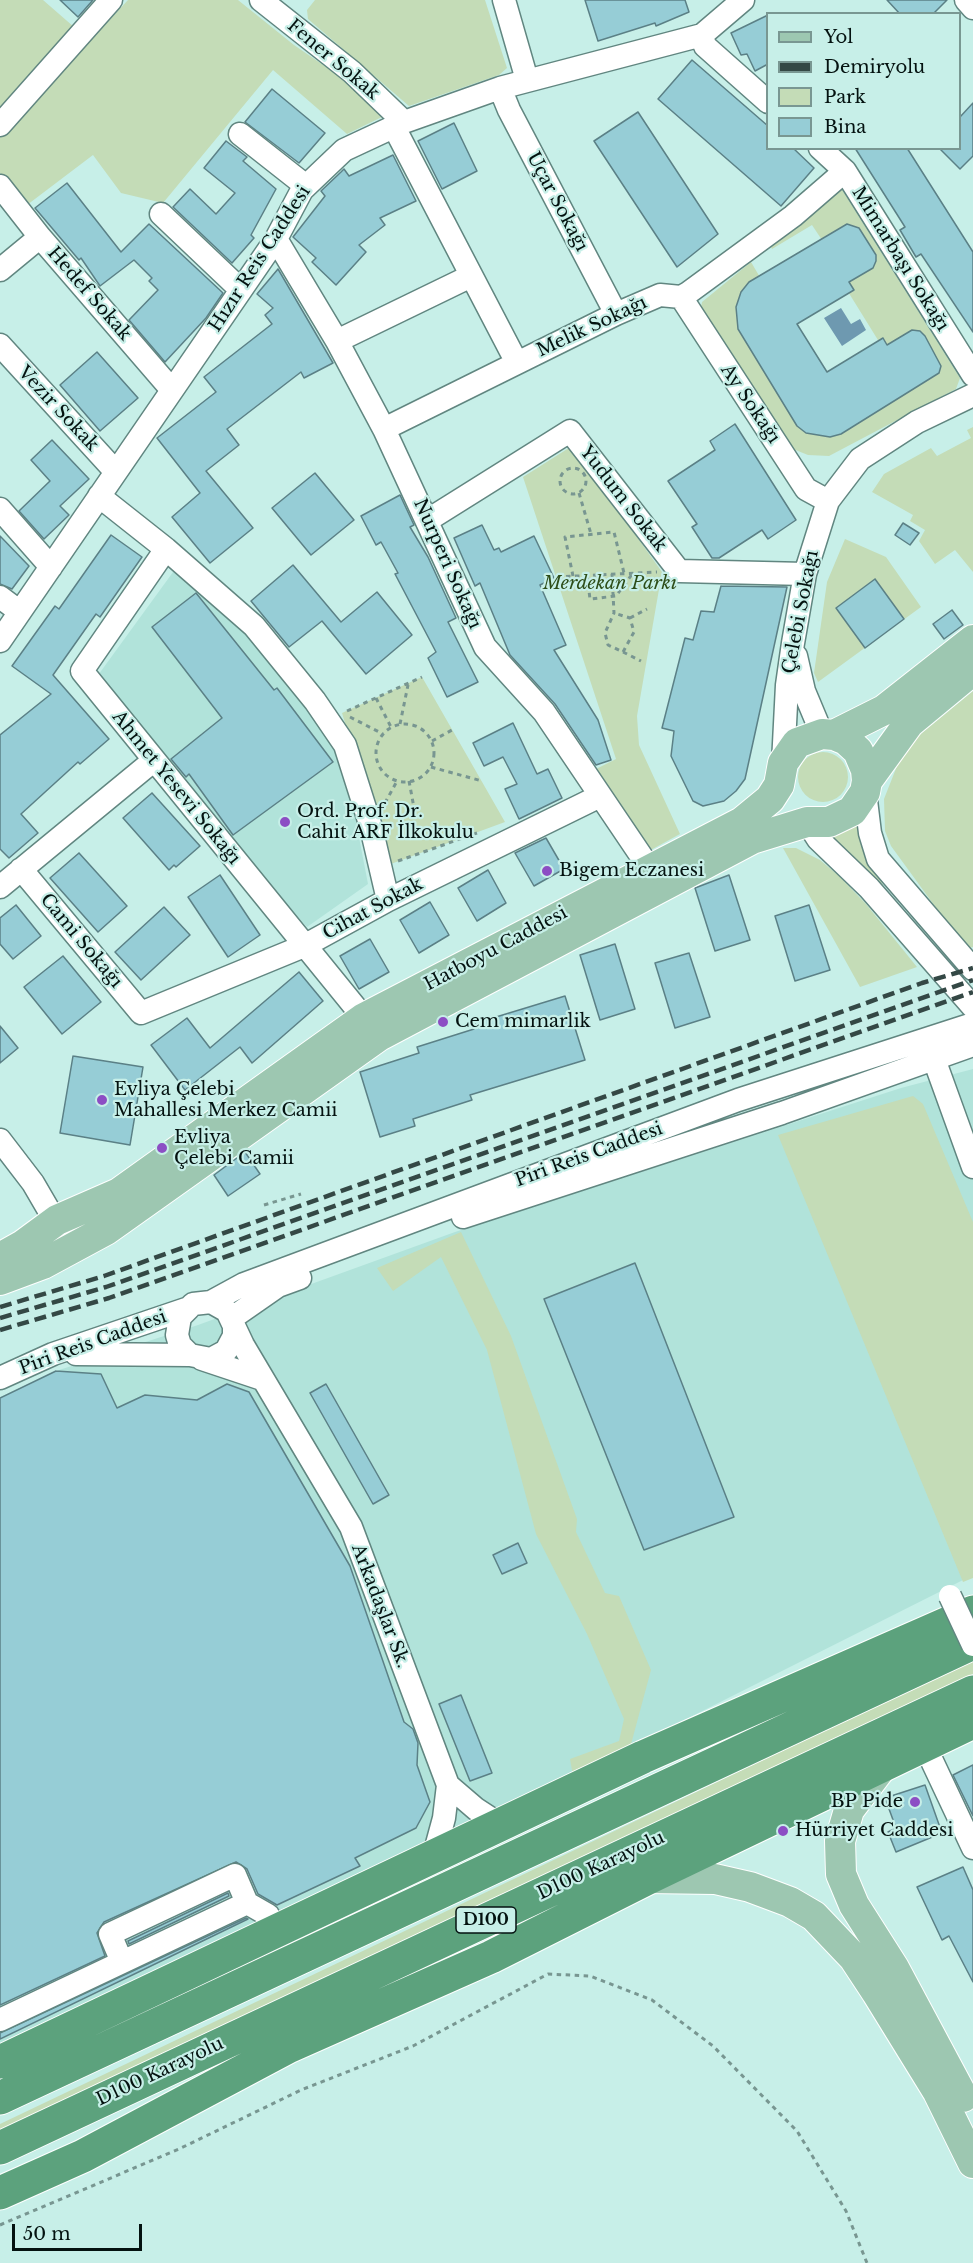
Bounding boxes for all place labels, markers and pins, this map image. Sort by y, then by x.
place label: Ord. Prof. Dr. Cahit ARF İlkokulu [297,801,474,844]
marker: Ord. Prof. Dr. Cahit ARF İlkokulu [278,815,292,829]
place label: Bigem Eczanesi [559,860,704,882]
marker: Bigem Eczanesi [540,864,554,878]
place label: Cem mimarlik [455,1011,591,1033]
marker: Cem mimarlik [436,1015,450,1029]
place label: Evliya Çelebi Mahallesi Merkez Camii [114,1079,337,1122]
marker: Evliya Çelebi Mahallesi Merkez Camii [95,1093,109,1107]
place label: Evliya Çelebi Camii [174,1127,294,1170]
marker: Evliya Çelebi Camii [155,1141,169,1155]
place label: BP Pide [831,1791,903,1813]
marker: BP Pide [908,1795,922,1809]
place label: Hürriyet Caddesi [795,1820,953,1842]
marker: Hürriyet Caddesi [776,1824,790,1838]

